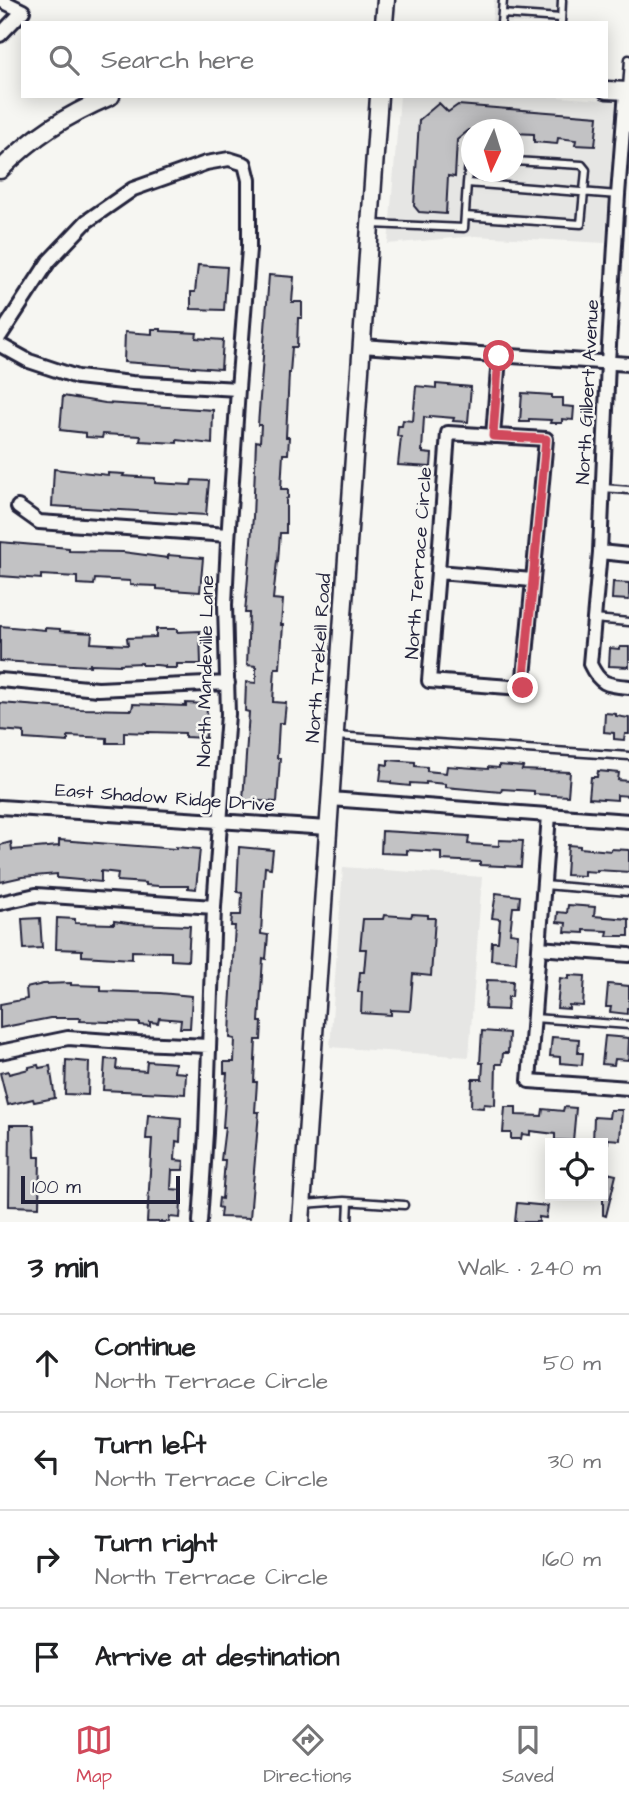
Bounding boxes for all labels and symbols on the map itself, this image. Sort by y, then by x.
north arrow [461,119,524,182]
street label: North Gilbert Avenue [570,299,606,485]
route start [483,340,514,371]
street label: North Terrace Circle [399,466,439,660]
street label: North Trekell Road [300,572,338,744]
street label: North Mandeville Lane [191,575,221,767]
route end [507,672,538,703]
street label: East Shadow Ridge Drive [54,777,276,820]
scale bar [21,1173,180,1205]

